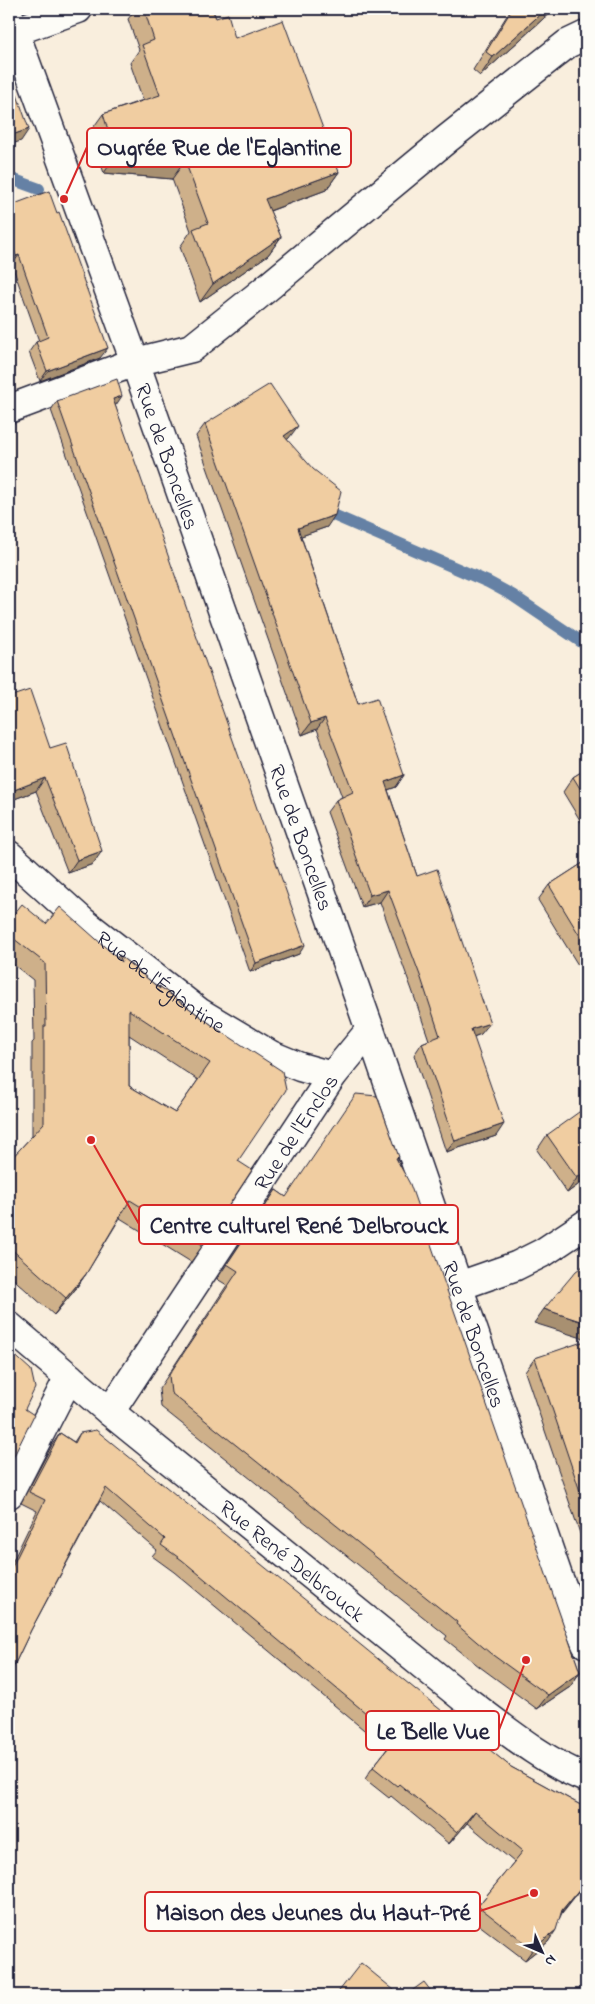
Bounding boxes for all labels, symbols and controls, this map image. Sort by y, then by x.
callout: Ougrée Rue de l'Eglantine [87,128,351,167]
text: Ougrée Rue de l'Eglantine [97,132,342,168]
street label: Rue de Boncelles [125,380,206,535]
street label: Rue de Boncelles [259,761,340,916]
street label: Rue de l'Églantine [88,924,230,1043]
street label: Rue de l'Enclos [247,1069,348,1198]
callout: Centre culturel René Delbrouck [139,1205,458,1244]
text: Centre culturel René Delbrouck [150,1210,449,1245]
street label: Rue de Boncelles [432,1258,512,1413]
street label: Rue René Delbrouck [211,1493,371,1632]
callout: Le Belle Vue [366,1711,499,1750]
text: Le Belle Vue [376,1716,491,1751]
callout: Maison des Jeunes du Haut-Pré [145,1892,480,1931]
text: Maison des Jeunes du Haut-Pré [155,1897,472,1932]
north arrow [518,1926,568,1976]
text: N [539,1949,561,1971]

